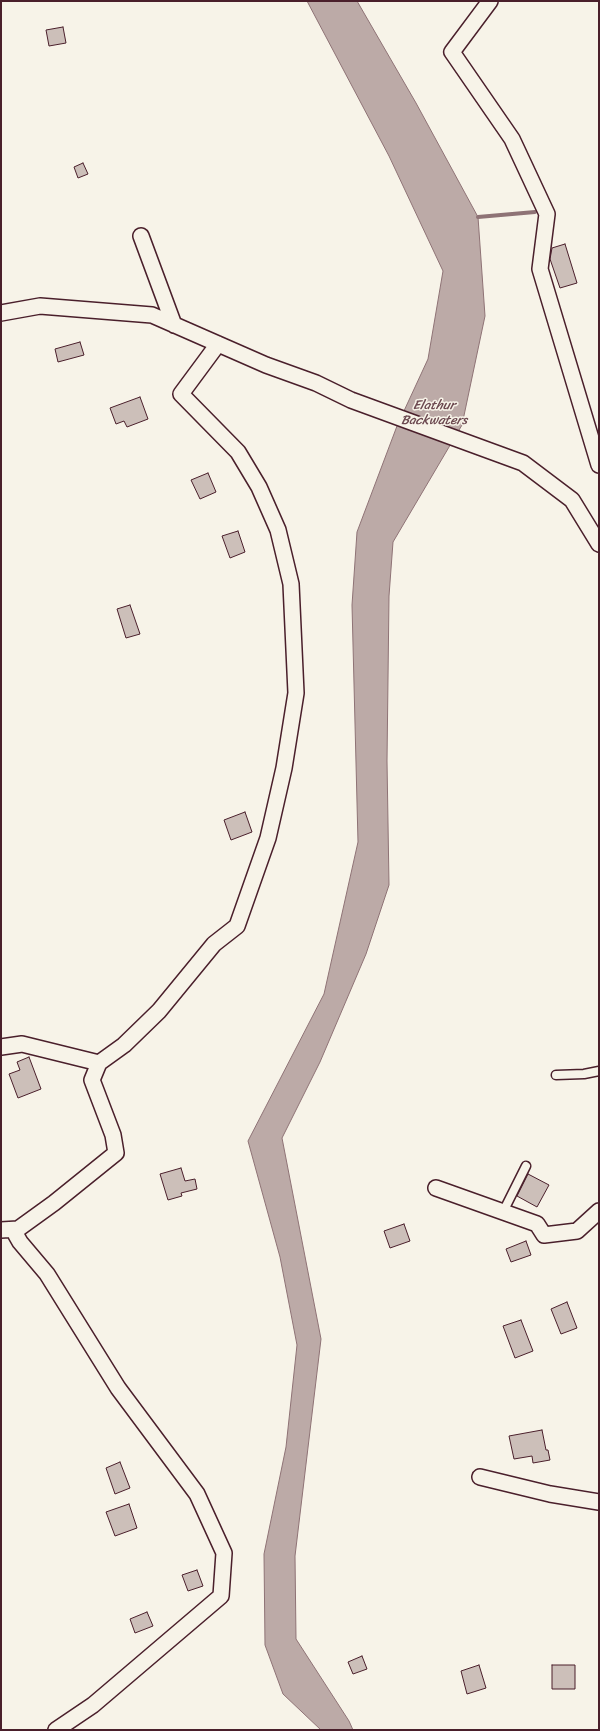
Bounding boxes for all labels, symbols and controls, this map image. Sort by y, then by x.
water label: Elathur Backwaters [401,398,467,429]

